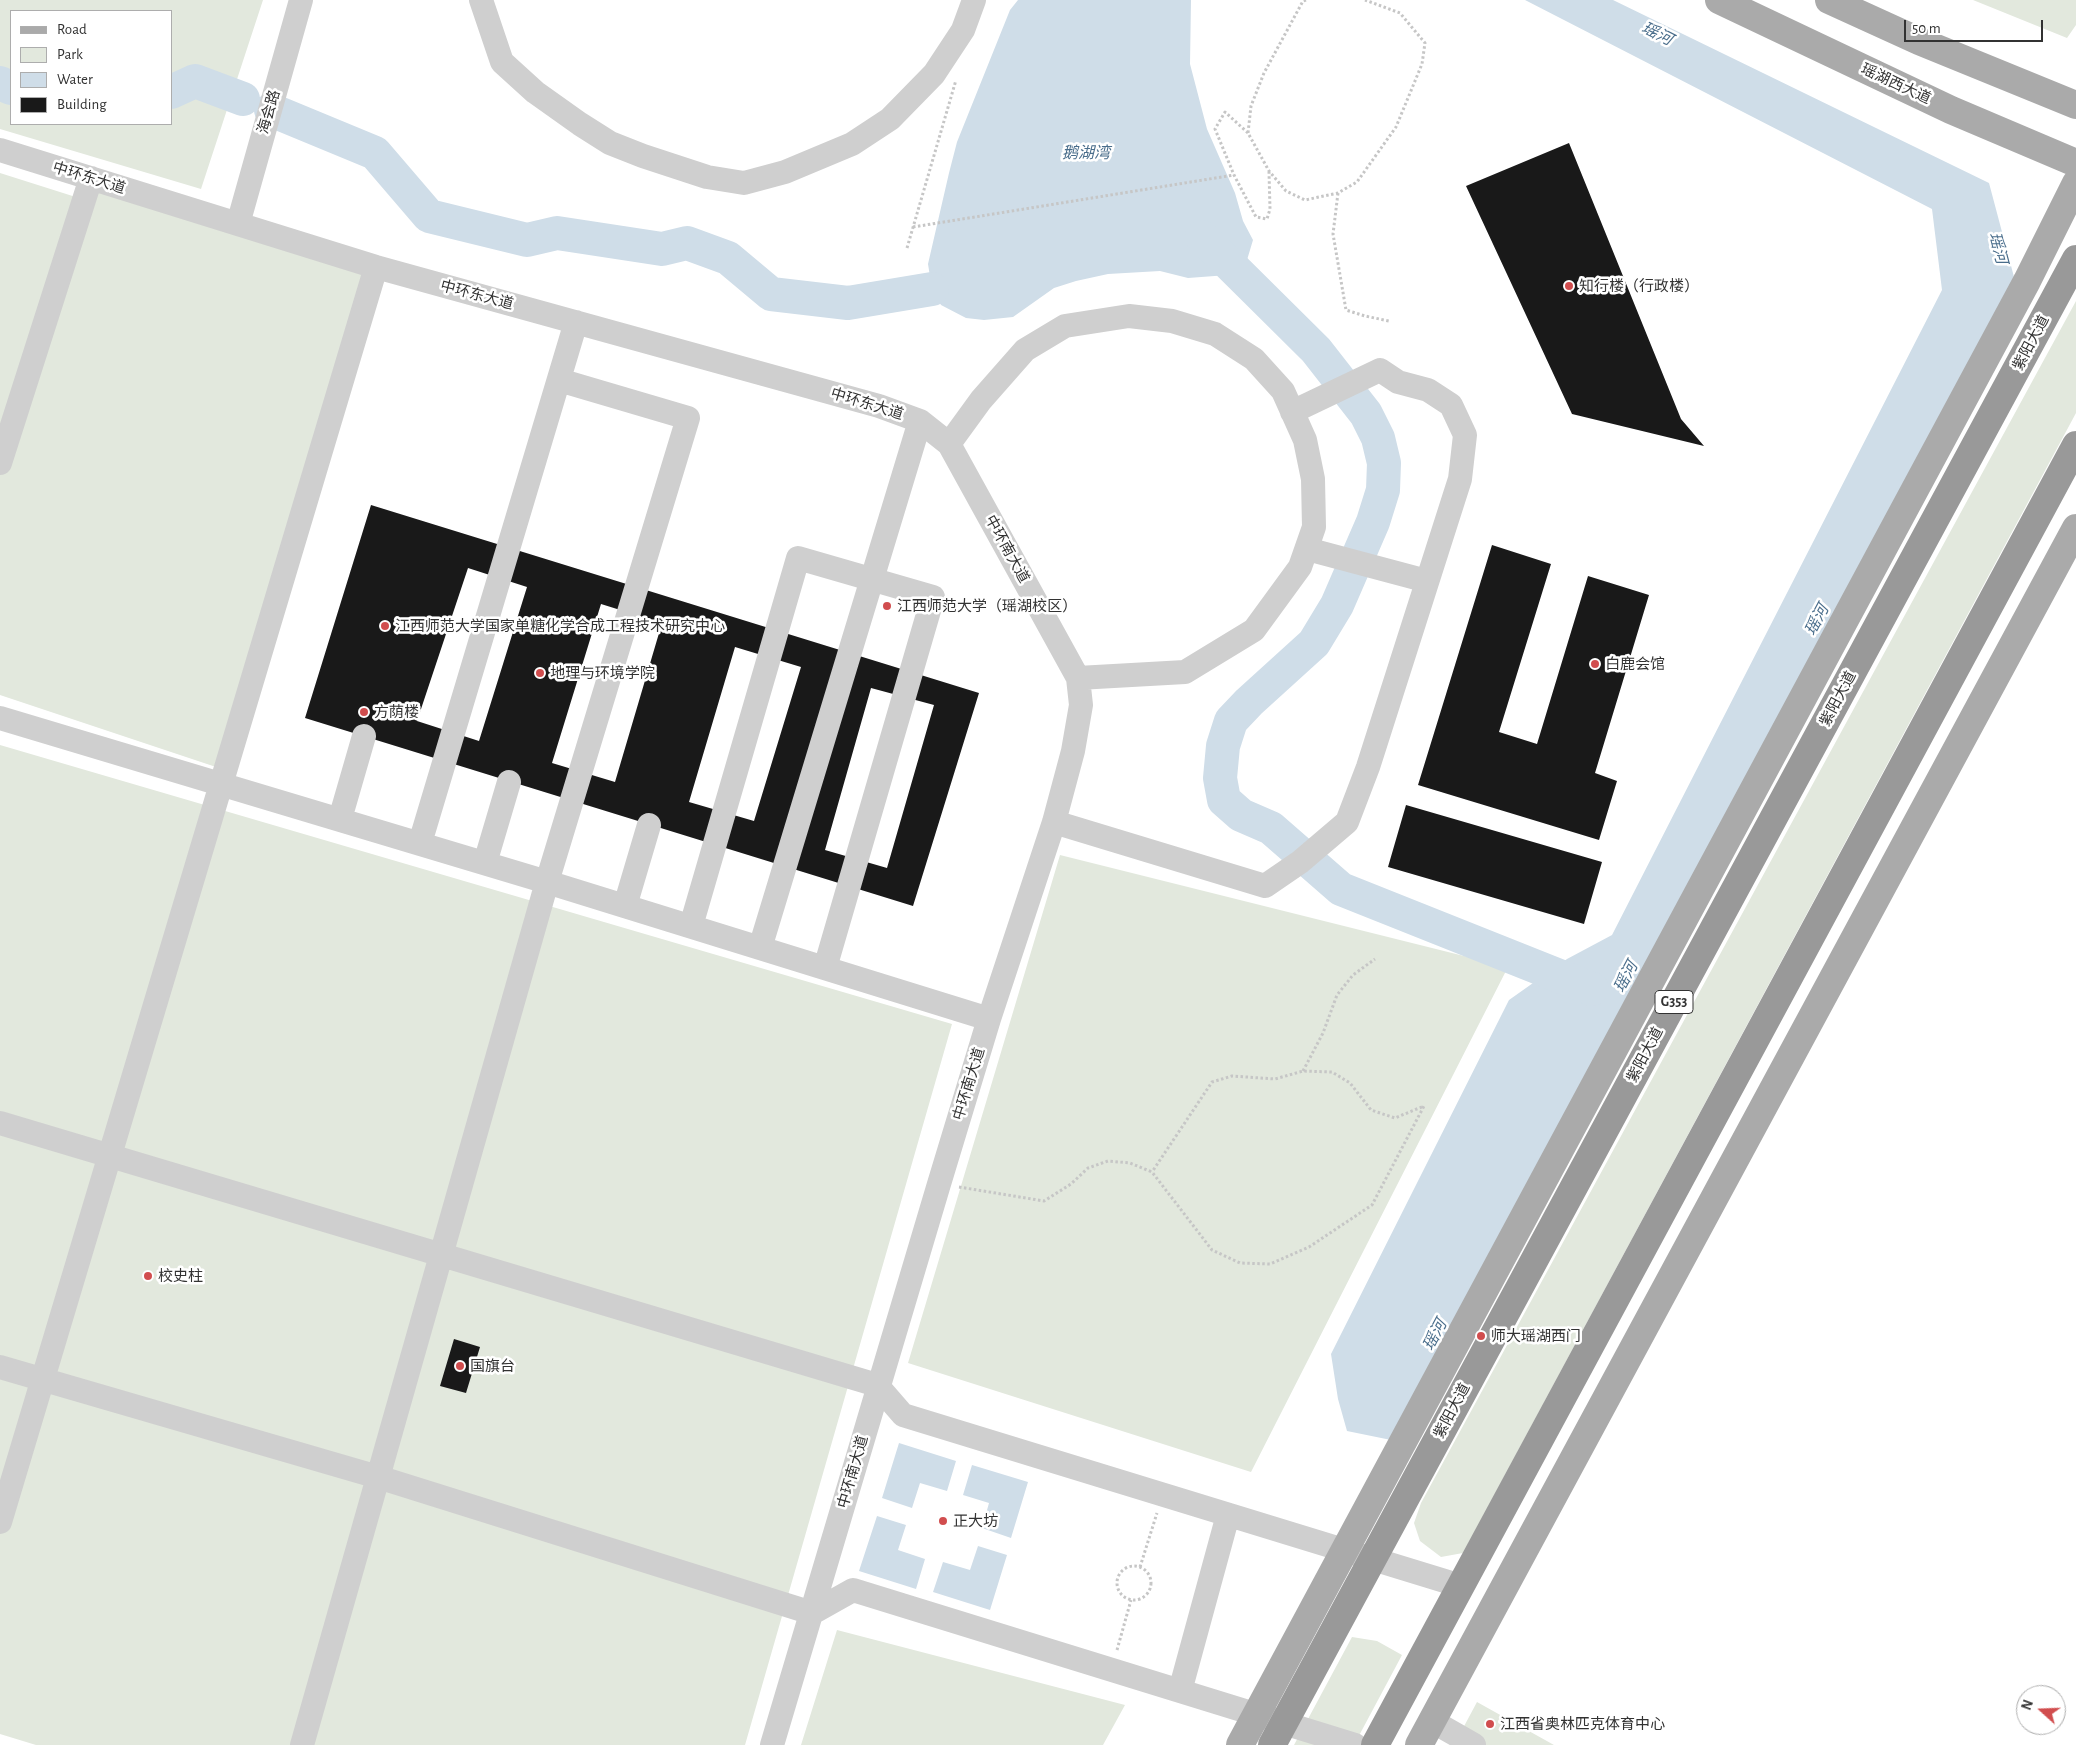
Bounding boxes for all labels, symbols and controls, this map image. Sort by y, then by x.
legend [10,10,172,125]
scale bar [1906,10,2045,42]
water label: 瑶河 [1638,18,1676,50]
text: 50 m [1912,21,1941,36]
text: Road [57,22,87,37]
text: Park [57,47,83,62]
street label: 瑶湖西大道 [1858,60,1934,108]
text: Water [57,72,93,87]
street label: 海会路 [254,88,284,136]
text: Building [57,97,107,112]
water label: 鹅湖湾 [1062,143,1110,163]
street label: 中环东大道 [51,158,127,198]
water label: 瑶河 [1985,230,2011,266]
street label: 中环东大道 [438,277,516,313]
place label: 知行楼（行政楼） [1579,277,1699,295]
marker: 知行楼（行政楼） [1563,280,1575,292]
street label: 紫阳大道 [2009,312,2053,374]
street label: 中环东大道 [829,384,905,424]
street label: 中环南大道 [981,512,1033,586]
place label: 江西师范大学（瑶湖校区） [897,597,1077,615]
marker: 江西师范大学（瑶湖校区） [881,600,893,612]
water label: 瑶河 [1801,601,1833,639]
place label: 江西师范大学国家单糖化学合成工程技术研究中心 [395,617,725,635]
marker: 江西师范大学国家单糖化学合成工程技术研究中心 [379,620,391,632]
place label: 白鹿会馆 [1605,655,1665,673]
marker: 白鹿会馆 [1589,658,1601,670]
place label: 地理与环境学院 [550,664,655,682]
marker: 地理与环境学院 [534,667,546,679]
street label: 紫阳大道 [1816,668,1860,730]
place label: 方荫楼 [374,703,419,721]
marker: 方荫楼 [358,706,370,718]
water label: 瑶河 [1610,958,1642,996]
road number: G353 [1655,990,1693,1014]
street label: 紫阳大道 [1623,1024,1667,1086]
street label: 中环南大道 [949,1046,989,1122]
place label: 校史柱 [158,1267,203,1285]
marker: 校史柱 [142,1270,154,1282]
water label: 瑶河 [1419,1316,1451,1354]
place label: 师大瑶湖西门 [1491,1327,1581,1345]
marker: 师大瑶湖西门 [1475,1330,1487,1342]
place label: 国旗台 [470,1357,515,1375]
marker: 国旗台 [454,1360,466,1372]
street label: 紫阳大道 [1430,1380,1474,1442]
street label: 中环南大道 [834,1433,872,1511]
place label: 正大坊 [953,1512,998,1530]
marker: 正大坊 [937,1515,949,1527]
north arrow [2016,1685,2066,1735]
text: N [2020,1698,2036,1712]
place label: 江西省奥林匹克体育中心 [1500,1715,1665,1733]
marker: 江西省奥林匹克体育中心 [1484,1718,1496,1730]

